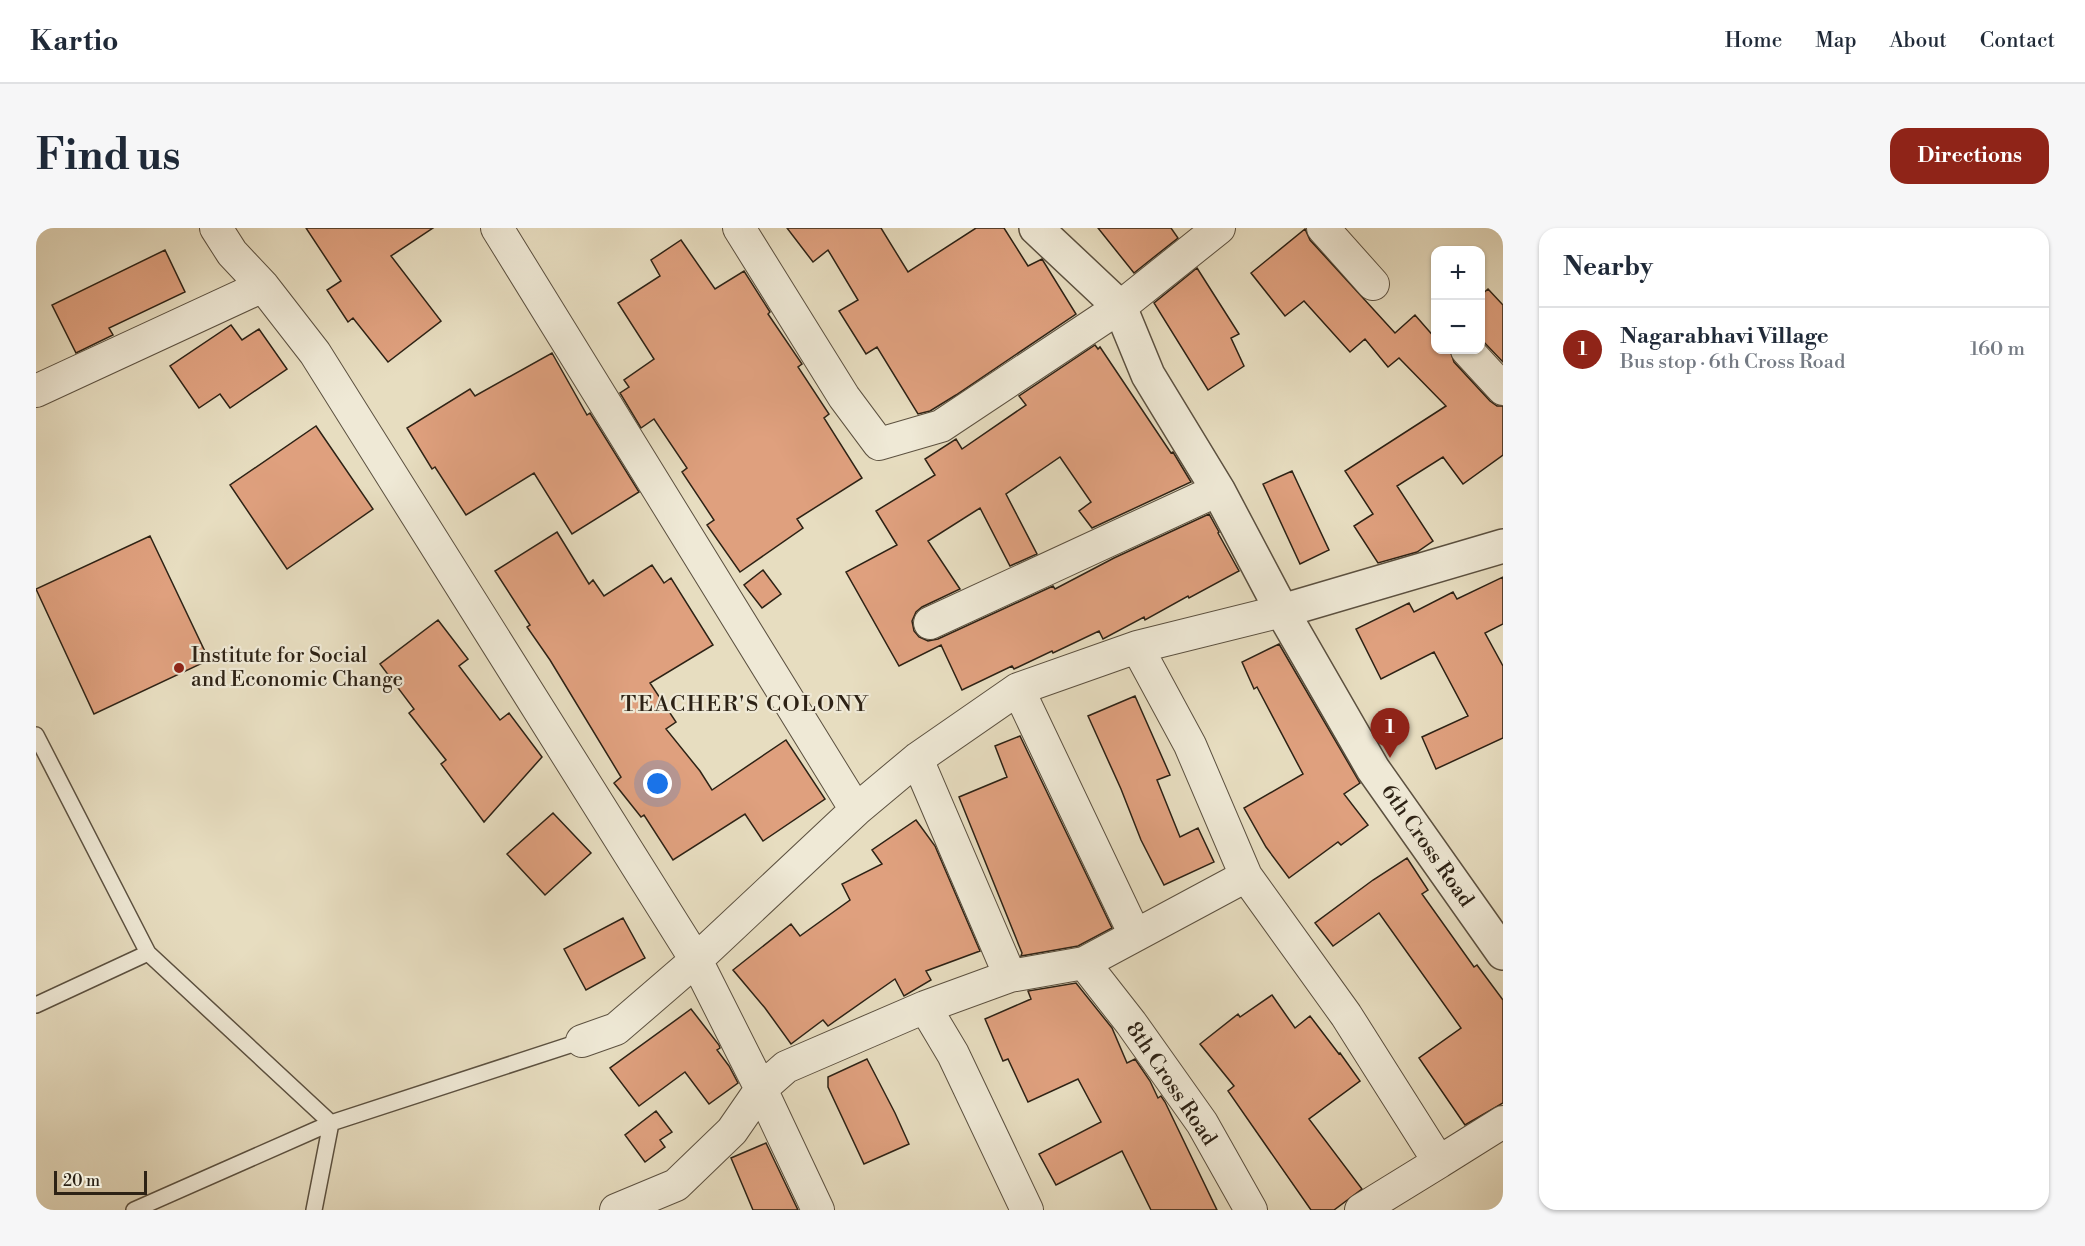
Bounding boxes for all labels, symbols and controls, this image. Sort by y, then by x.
text: Kartio [30,24,119,59]
text: Home [1725,28,1782,54]
text: Map [1815,28,1857,54]
text: About [1890,28,1947,54]
text: Contact [1980,28,2055,54]
button: Directions [1890,128,2049,184]
text: Find us [36,130,180,183]
map controls [1431,246,1485,354]
button: + [1431,246,1485,300]
text: Nearby [1563,251,1653,283]
button: − [1431,300,1485,354]
text: Nagarabhavi Village [1620,323,1829,350]
text: 1 [1578,337,1587,362]
text: 160 m [1970,337,2025,362]
text: Bus stop · 6th Cross Road [1620,350,1845,375]
place label: Institute for Social and Economic Change [191,643,403,693]
marker: Institute for Social and Economic Change [172,661,186,675]
district label: TEACHER'S COLONY [621,691,869,718]
pin: 1 [1370,708,1410,758]
your location [643,769,672,798]
street label: 6th Cross Road [1375,780,1479,912]
street label: 8th Cross Road [1120,1017,1222,1151]
scale bar [54,1168,147,1196]
text: 20 m [63,1171,100,1191]

